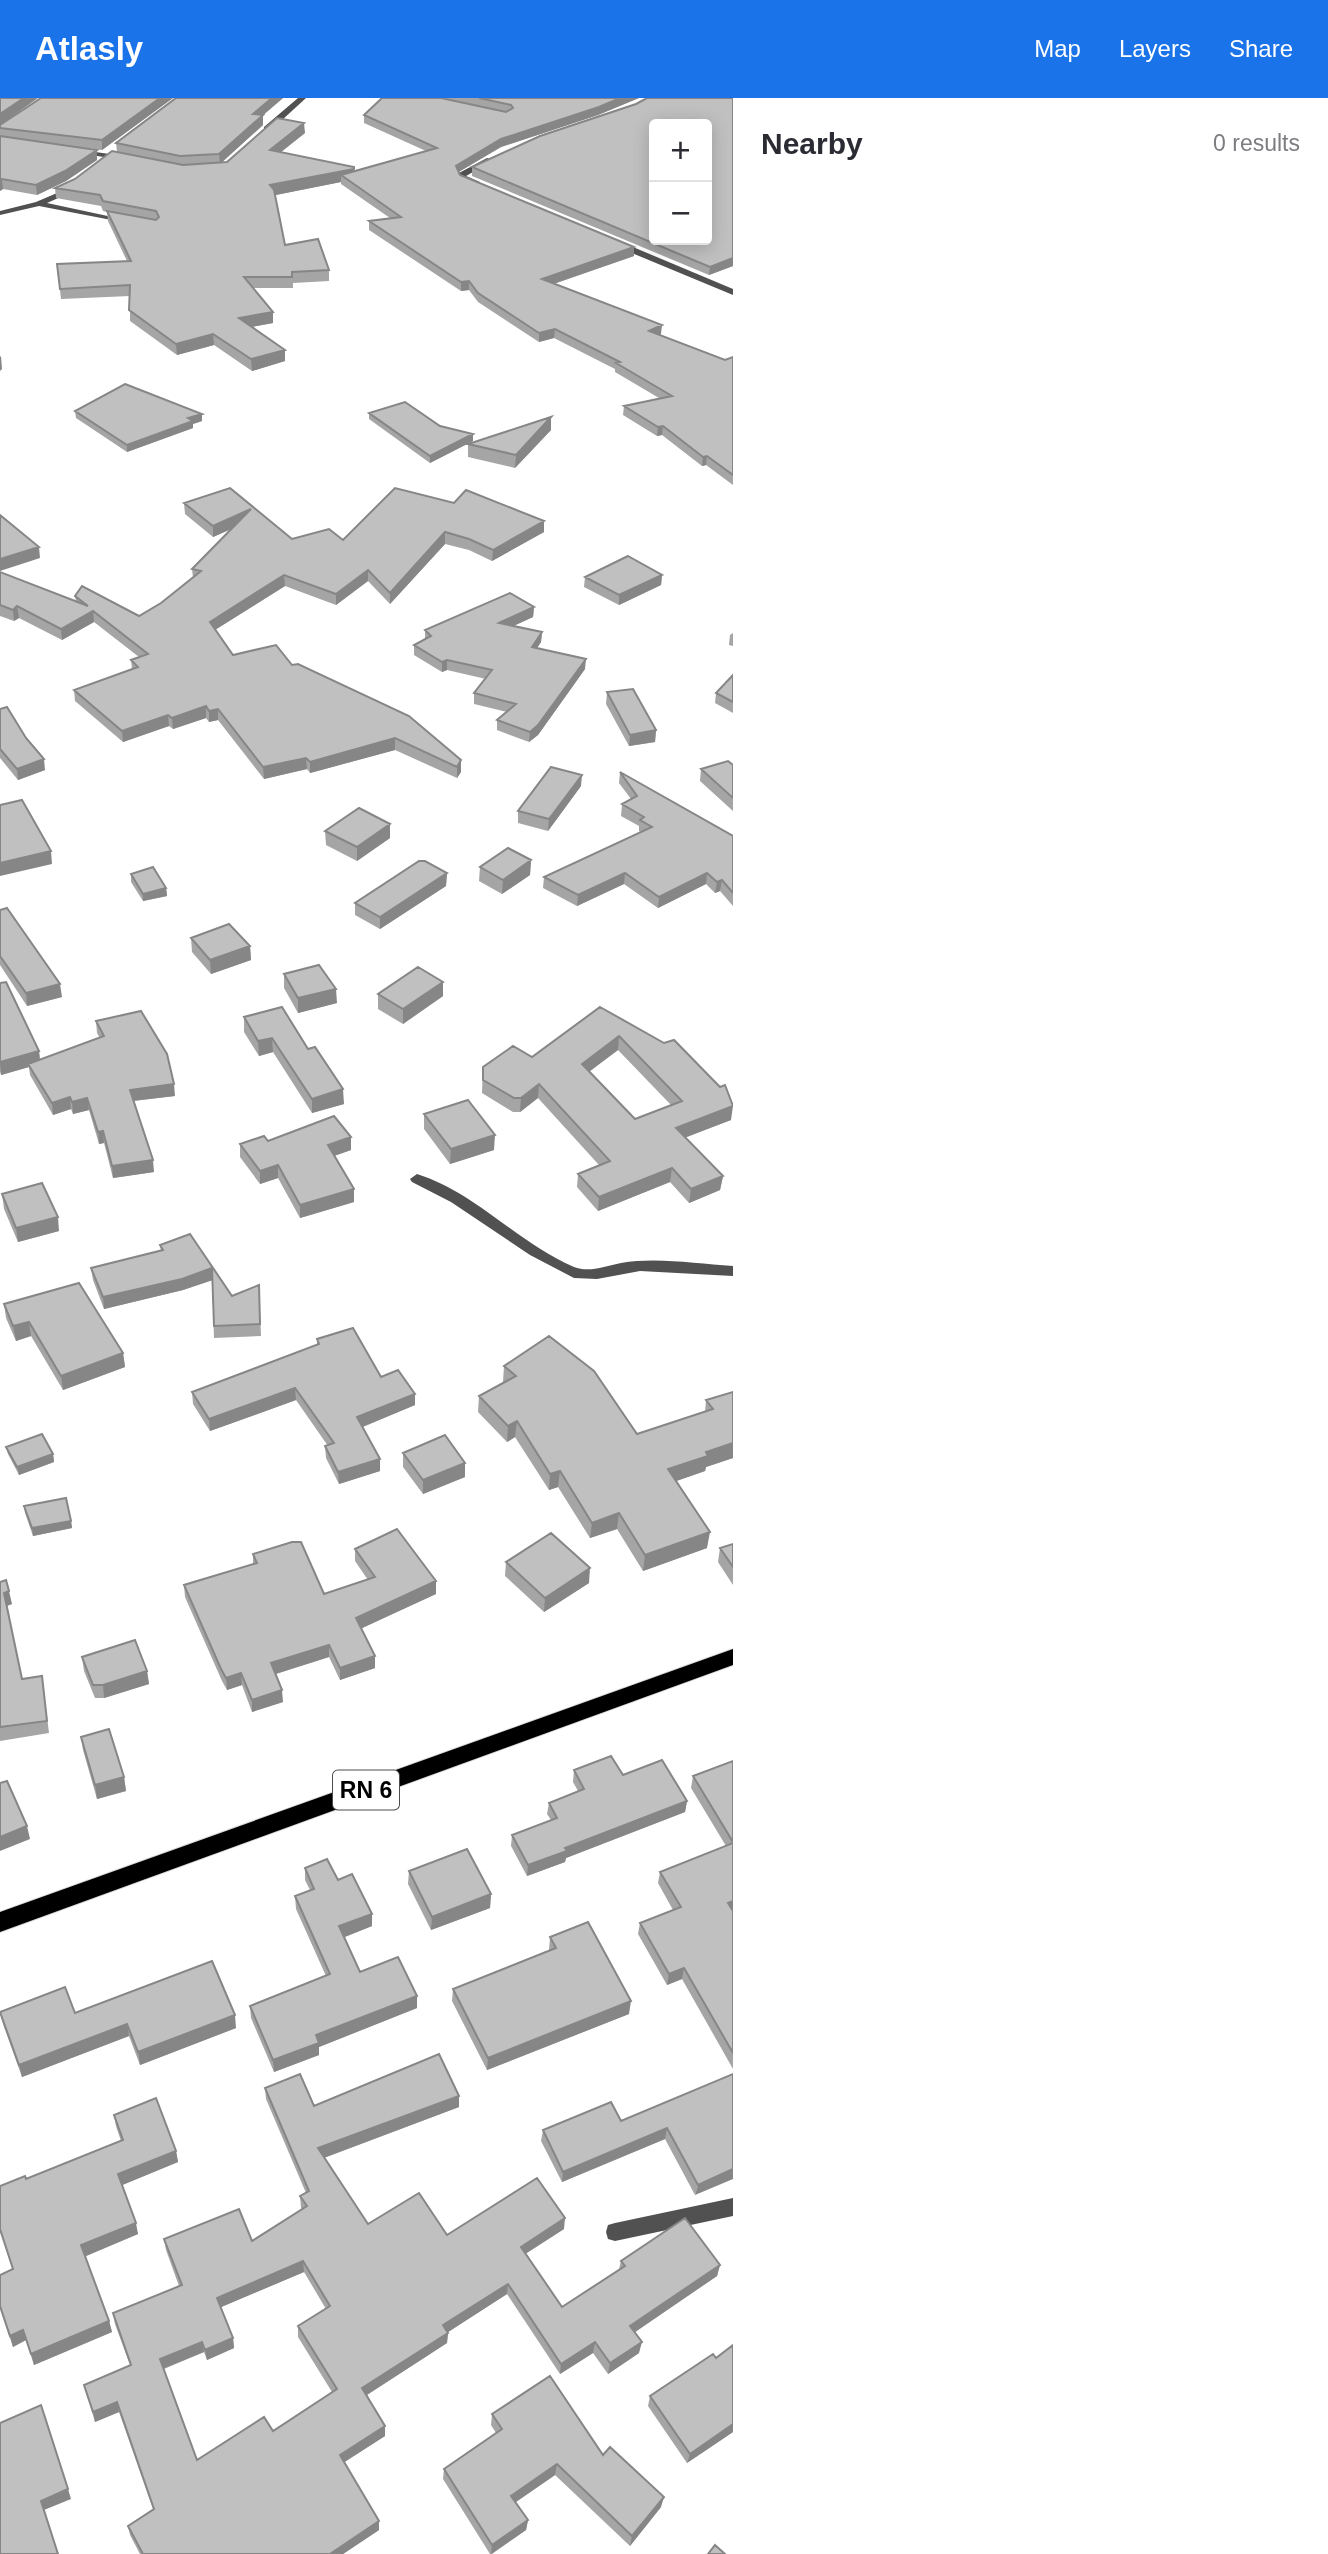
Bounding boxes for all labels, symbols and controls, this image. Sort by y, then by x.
text: Atlasly [35,30,143,67]
text: Map [1034,35,1081,62]
text: Layers [1119,35,1191,62]
text: Share [1229,35,1293,62]
map controls [649,119,712,245]
button: + [649,119,712,182]
text: Nearby [761,127,863,160]
text: 0 results [1213,130,1300,156]
button: − [649,182,712,245]
road number: RN 6 [333,1770,399,1810]

